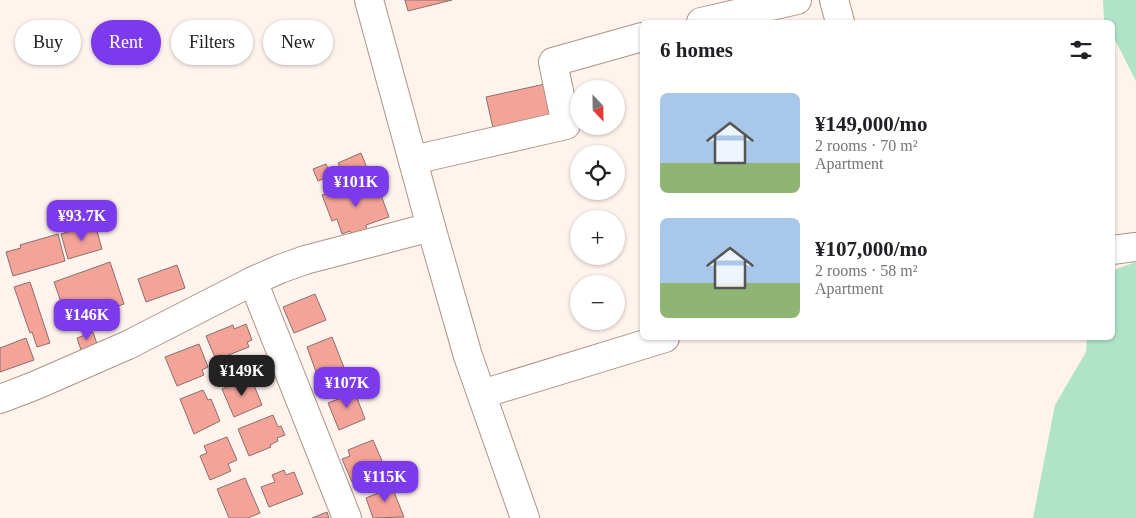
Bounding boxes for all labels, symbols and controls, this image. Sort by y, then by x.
chip: Buy [15,20,81,65]
chip: Rent [91,20,161,65]
chip: Filters [171,20,253,65]
chip: New [263,20,333,65]
icon: filters [1067,36,1095,64]
text: 6 homes [660,38,733,62]
north arrow [570,80,625,135]
map controls [570,80,625,330]
text: ¥149,000/mo [815,112,928,136]
icon: home [700,113,760,173]
text: 2 rooms · 70 m² [815,137,918,154]
button: locate [570,145,625,200]
text: Apartment [815,155,883,172]
pin: ¥101K [321,166,391,208]
text: ¥101K [334,173,378,190]
pin: ¥93.7K [41,200,123,242]
text: ¥93.7K [58,207,106,224]
button: + [570,210,625,265]
text: ¥107,000/mo [815,237,928,261]
icon: home [700,238,760,298]
text: 2 rooms · 58 m² [815,262,918,279]
button: − [570,275,625,330]
text: Apartment [815,280,883,297]
pin: ¥146K [52,298,122,341]
text: ¥146K [65,306,109,323]
pin: ¥149K [207,354,277,397]
text: ¥149K [220,362,264,379]
pin: ¥107K [312,366,382,409]
text: ¥107K [325,374,369,391]
pin: ¥115K [350,460,420,503]
text: ¥115K [363,468,407,485]

